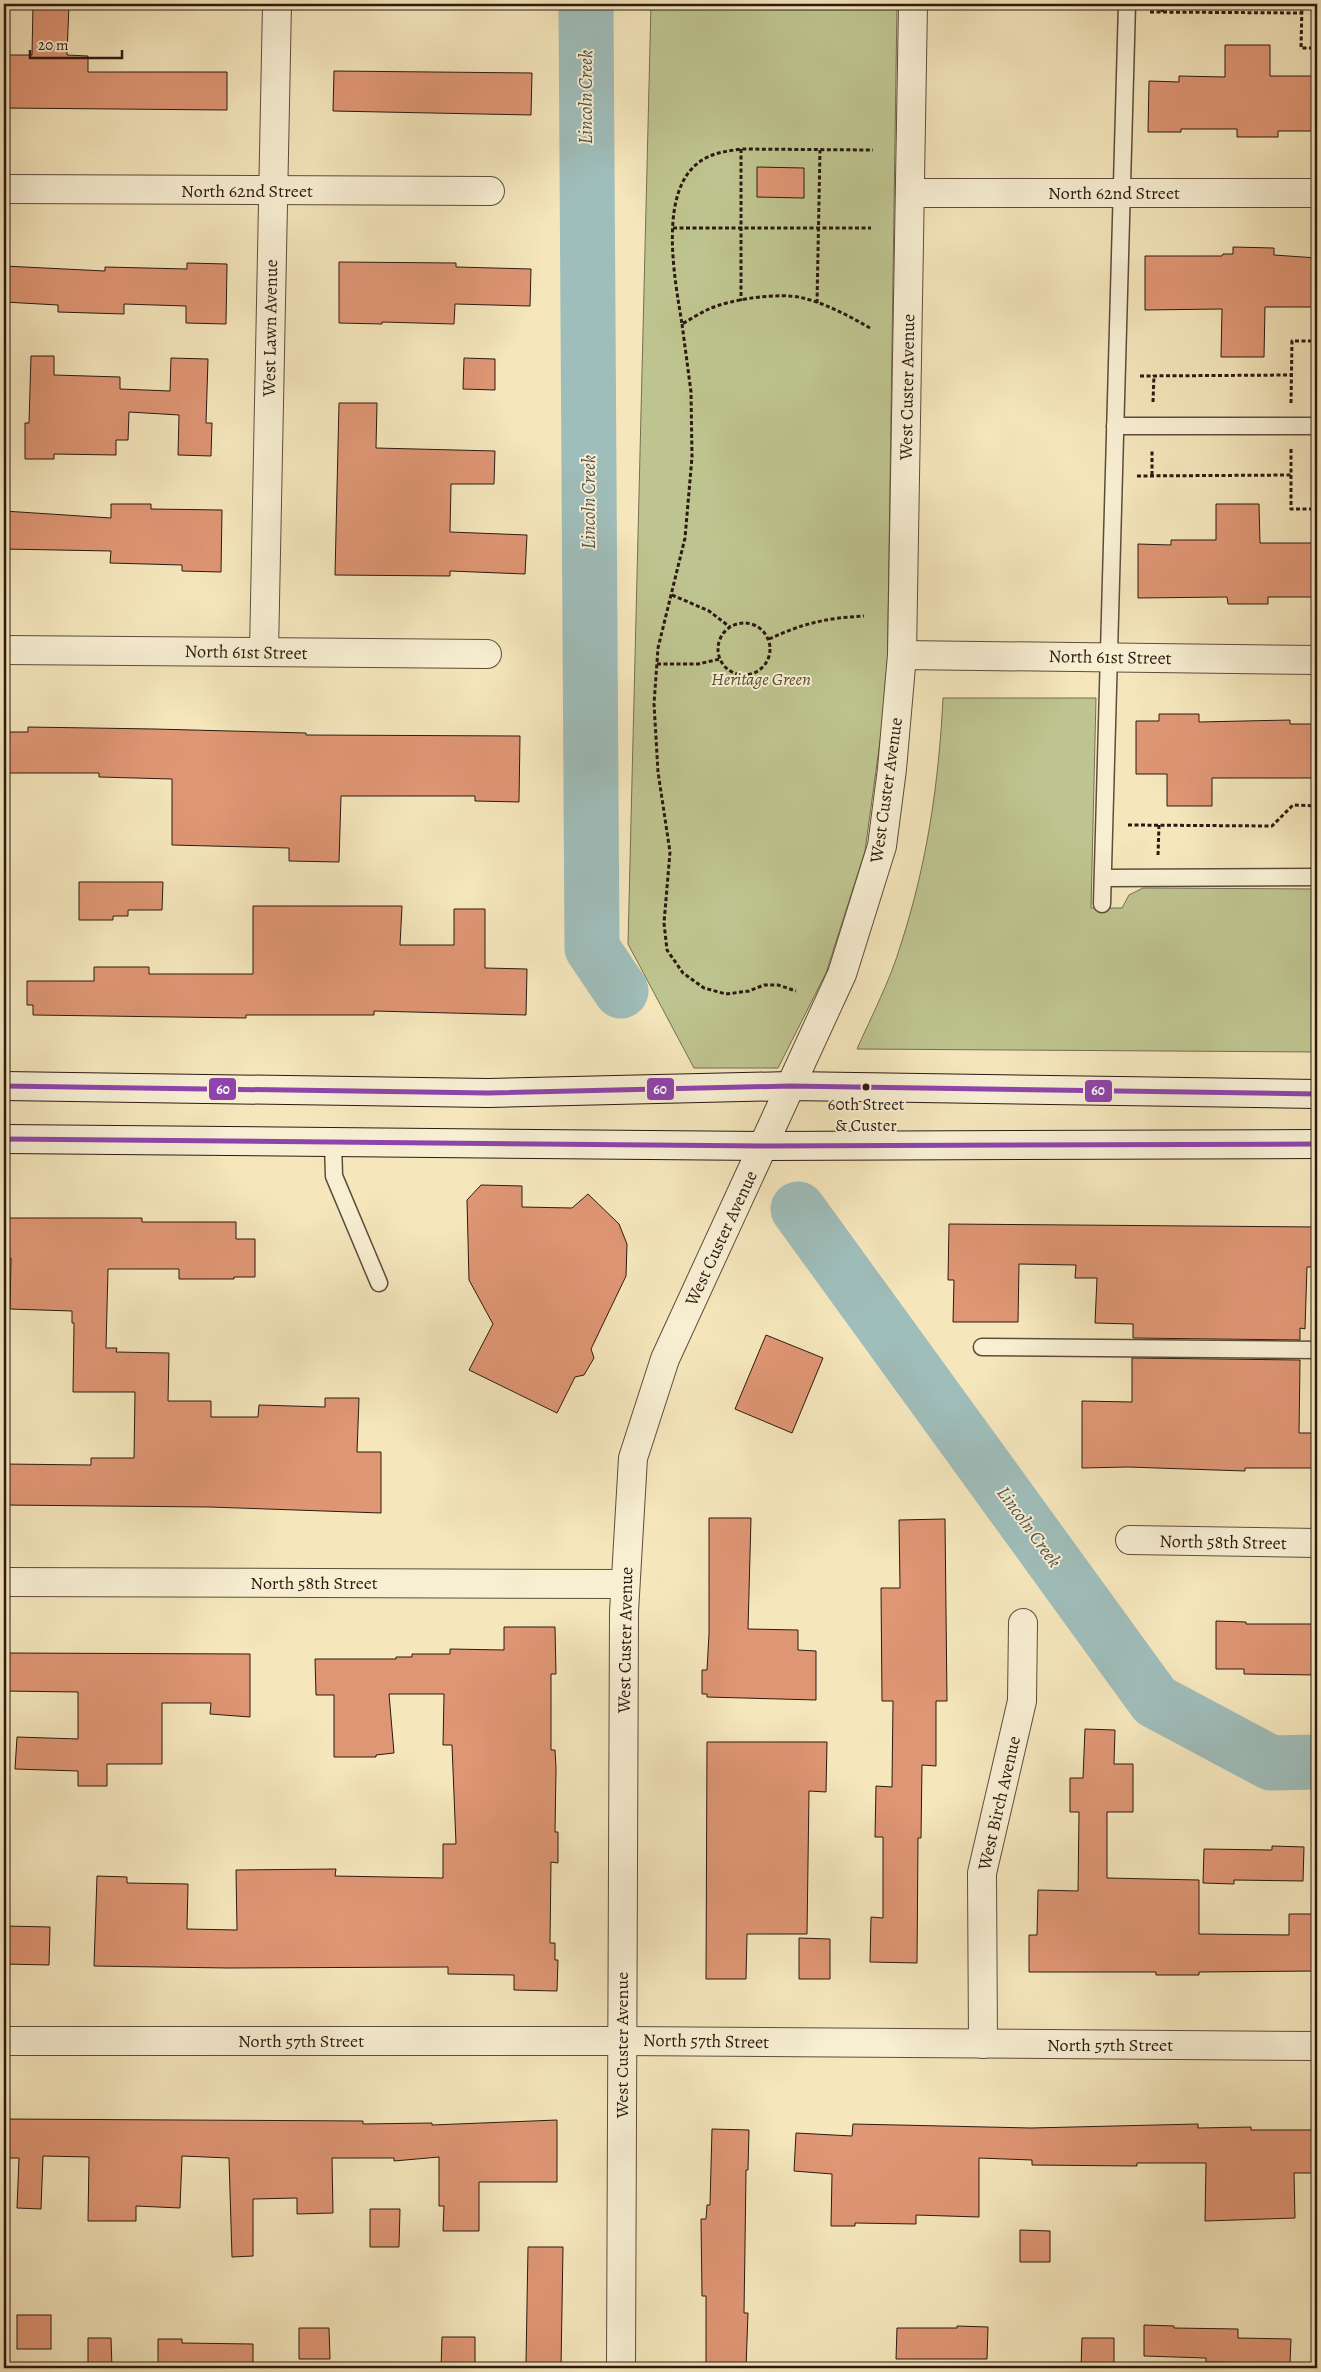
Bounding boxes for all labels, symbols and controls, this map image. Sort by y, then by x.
scale bar [30,28,122,60]
text: 20 m [38,35,69,55]
water label: Lincoln Creek [573,50,599,144]
street label: North 62nd Street [181,179,313,203]
street label: North 62nd Street [1048,181,1180,205]
street label: West Lawn Avenue [257,259,283,398]
street label: West Custer Avenue [894,314,920,461]
water label: Lincoln Creek [576,455,602,549]
street label: North 61st Street [184,639,308,665]
street label: North 61st Street [1048,644,1172,670]
park label: Heritage Green [711,667,811,691]
street label: West Custer Avenue [864,716,908,865]
line badge: 60 [208,1077,237,1101]
line badge: 60 [646,1077,675,1101]
line badge: 60 [1084,1079,1113,1103]
text: 60 [216,1080,230,1099]
text: 60 [653,1080,667,1099]
text: 60 [1091,1081,1105,1100]
marker: 60th Street & Custer [861,1082,871,1092]
place label: 60th Street & Custer [828,1093,905,1137]
street label: West Custer Avenue [679,1167,763,1310]
water label: Lincoln Creek [991,1481,1067,1573]
street label: North 58th Street [1159,1529,1287,1555]
street label: West Custer Avenue [612,1567,638,1714]
street label: North 58th Street [250,1571,378,1595]
street label: West Birch Avenue [972,1734,1026,1873]
street label: West Custer Avenue [610,1972,634,2119]
street label: North 57th Street [643,2028,769,2054]
street label: North 57th Street [238,2029,364,2053]
street label: North 57th Street [1047,2033,1173,2057]

